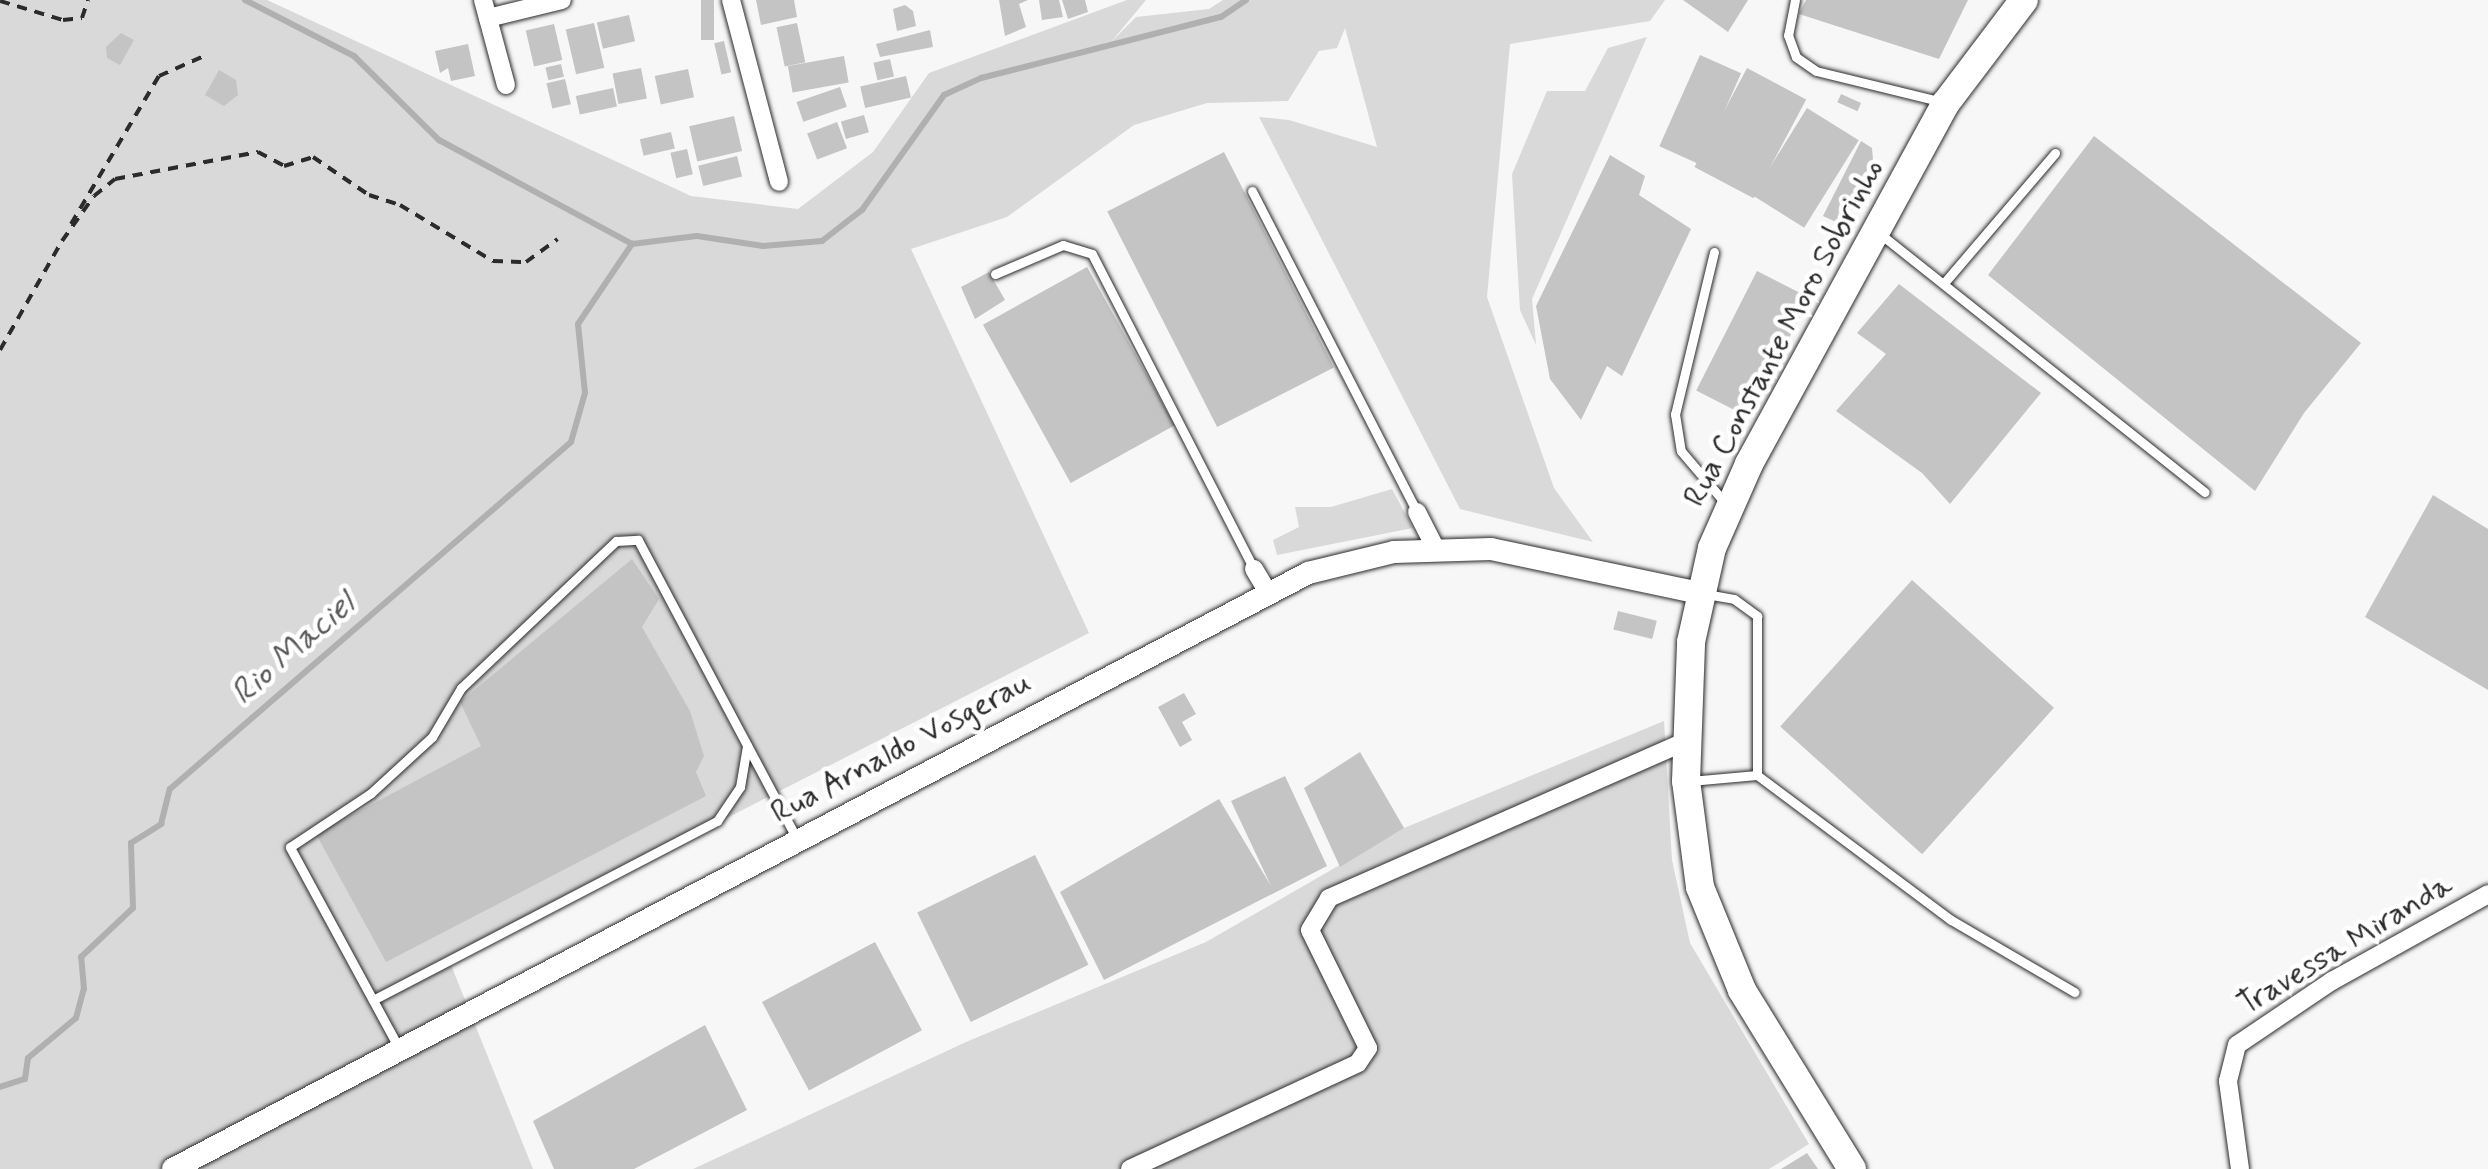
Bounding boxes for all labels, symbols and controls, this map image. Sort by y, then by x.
street label: Rua Constante Moro Sobrinho [1675,150,1893,516]
water label: Rio Maciel [223,584,363,714]
street label: Rua Arnaldo Vosgerau [764,663,1038,833]
street label: Travessa Miranda [2228,864,2462,1026]

